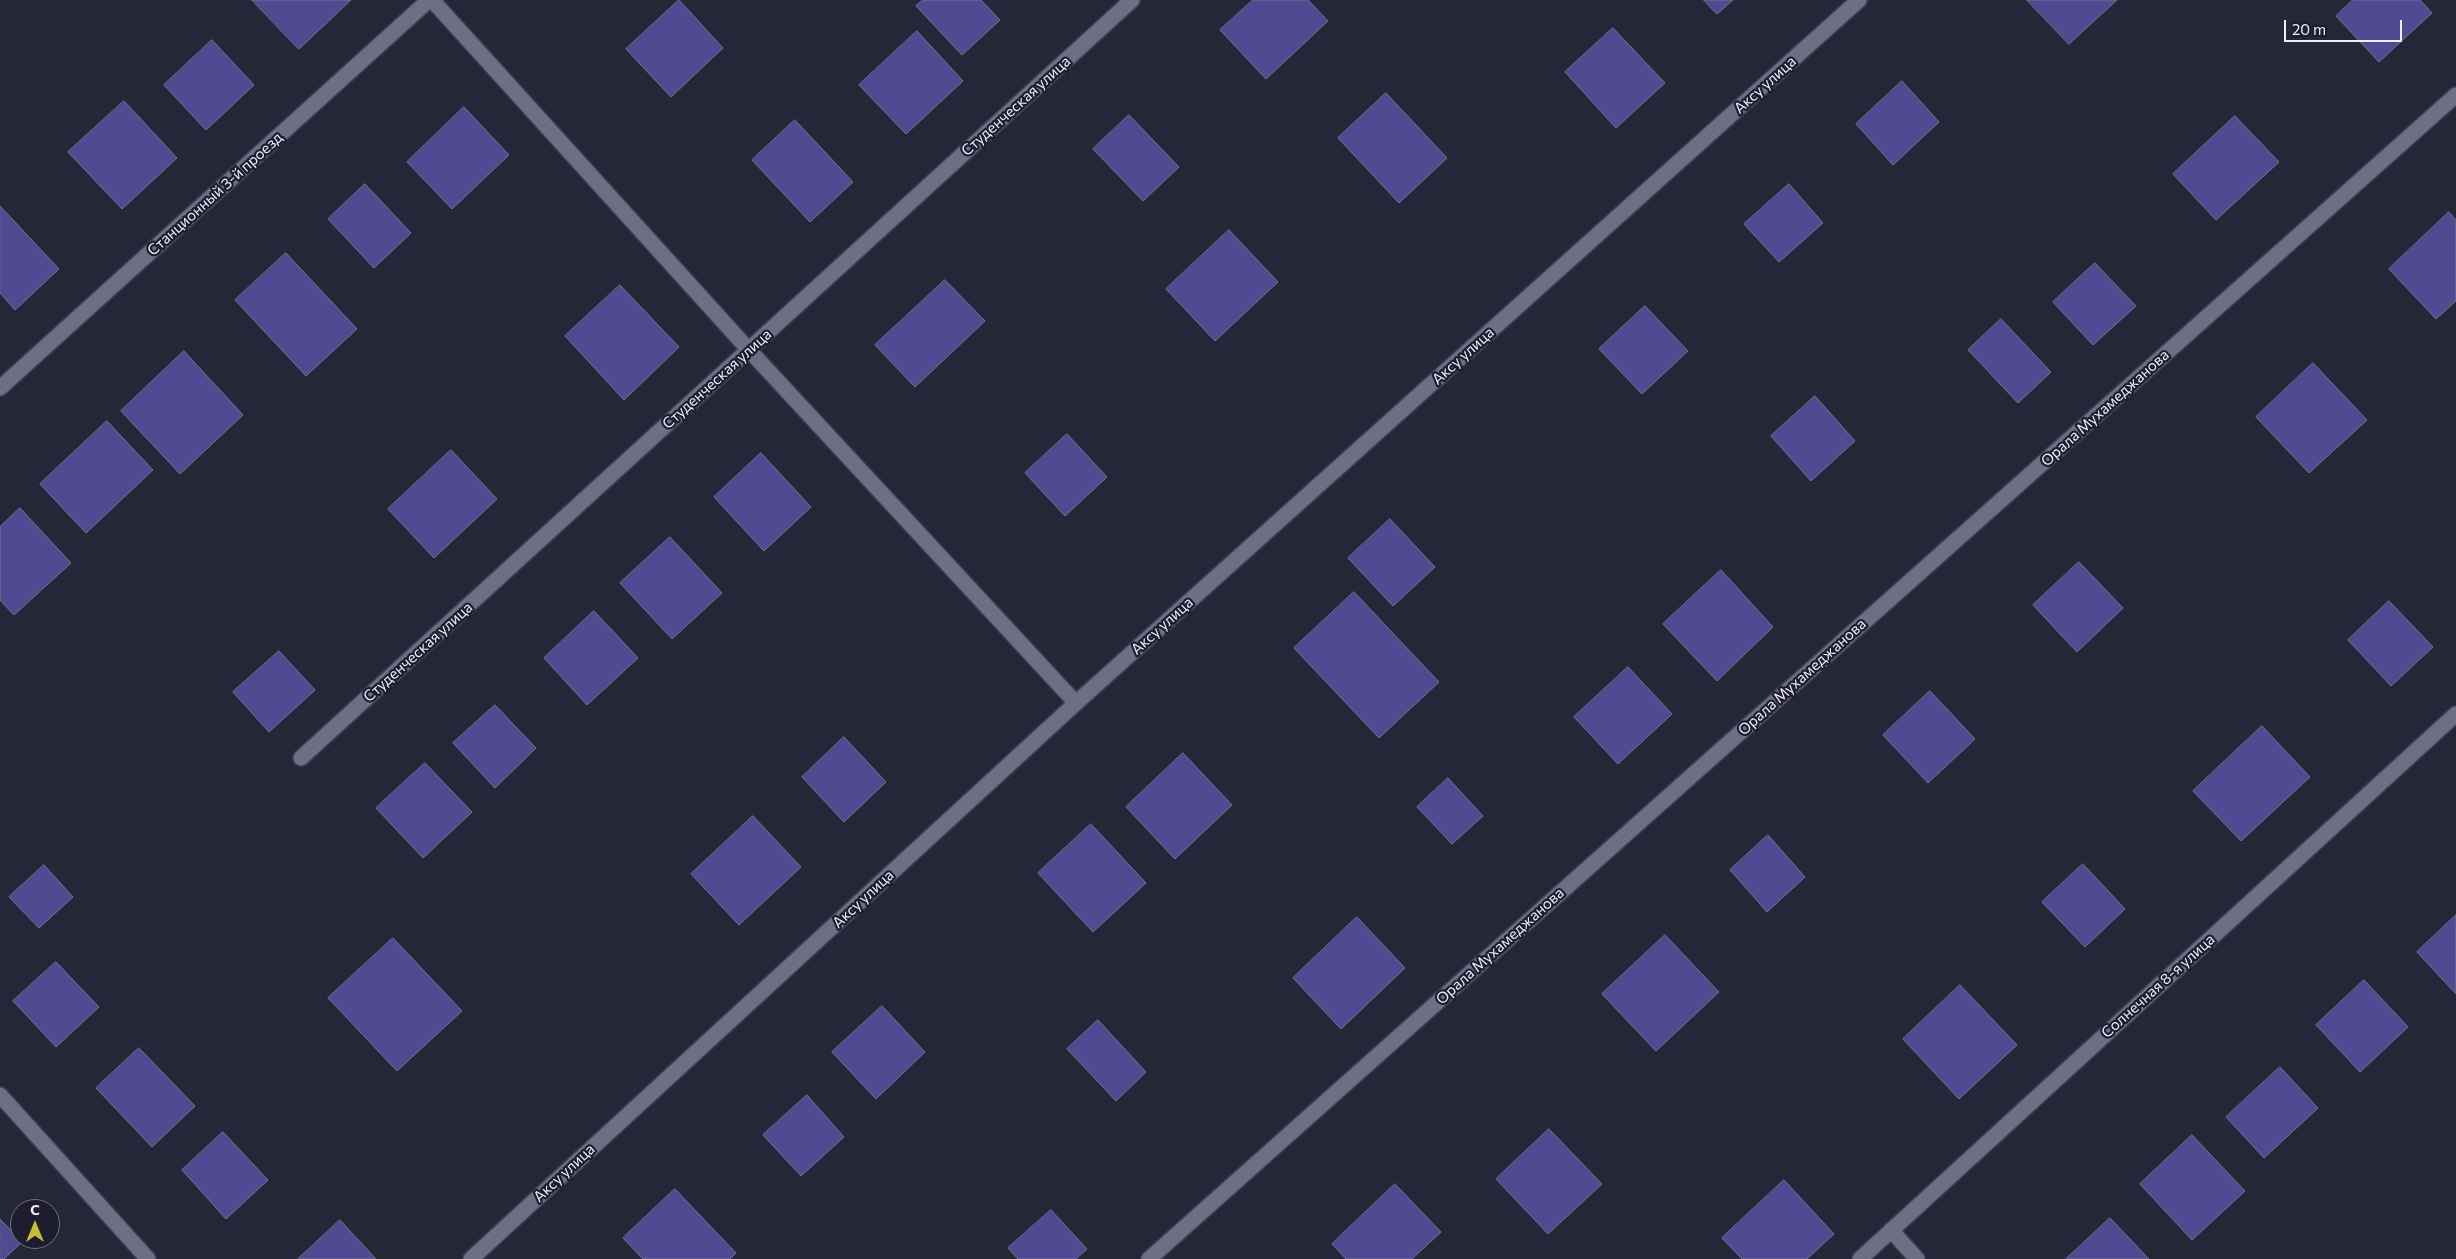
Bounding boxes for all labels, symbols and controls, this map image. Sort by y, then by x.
scale bar [2286,10,2404,42]
text: 20 m [2292,20,2326,38]
street label: Студенческая улица [958,52,1074,160]
street label: Аксу улица [1730,53,1800,117]
street label: Станционный 3-й проезд [144,129,286,259]
street label: Аксу улица [1428,324,1498,388]
street label: Студенческая улица [659,325,775,433]
street label: Орала Мухамеджанова [2037,346,2173,470]
street label: Аксу улица [1127,594,1197,658]
street label: Студенческая улица [360,598,476,706]
street label: Орала Мухамеджанова [1734,615,1870,739]
street label: Аксу улица [829,866,897,932]
street label: Орала Мухамеджанова [1432,884,1568,1008]
street label: Солнечная 8-я улица [2098,930,2218,1042]
street label: Аксу улица [530,1140,598,1206]
north arrow [10,1199,60,1249]
text: С [30,1201,40,1218]

